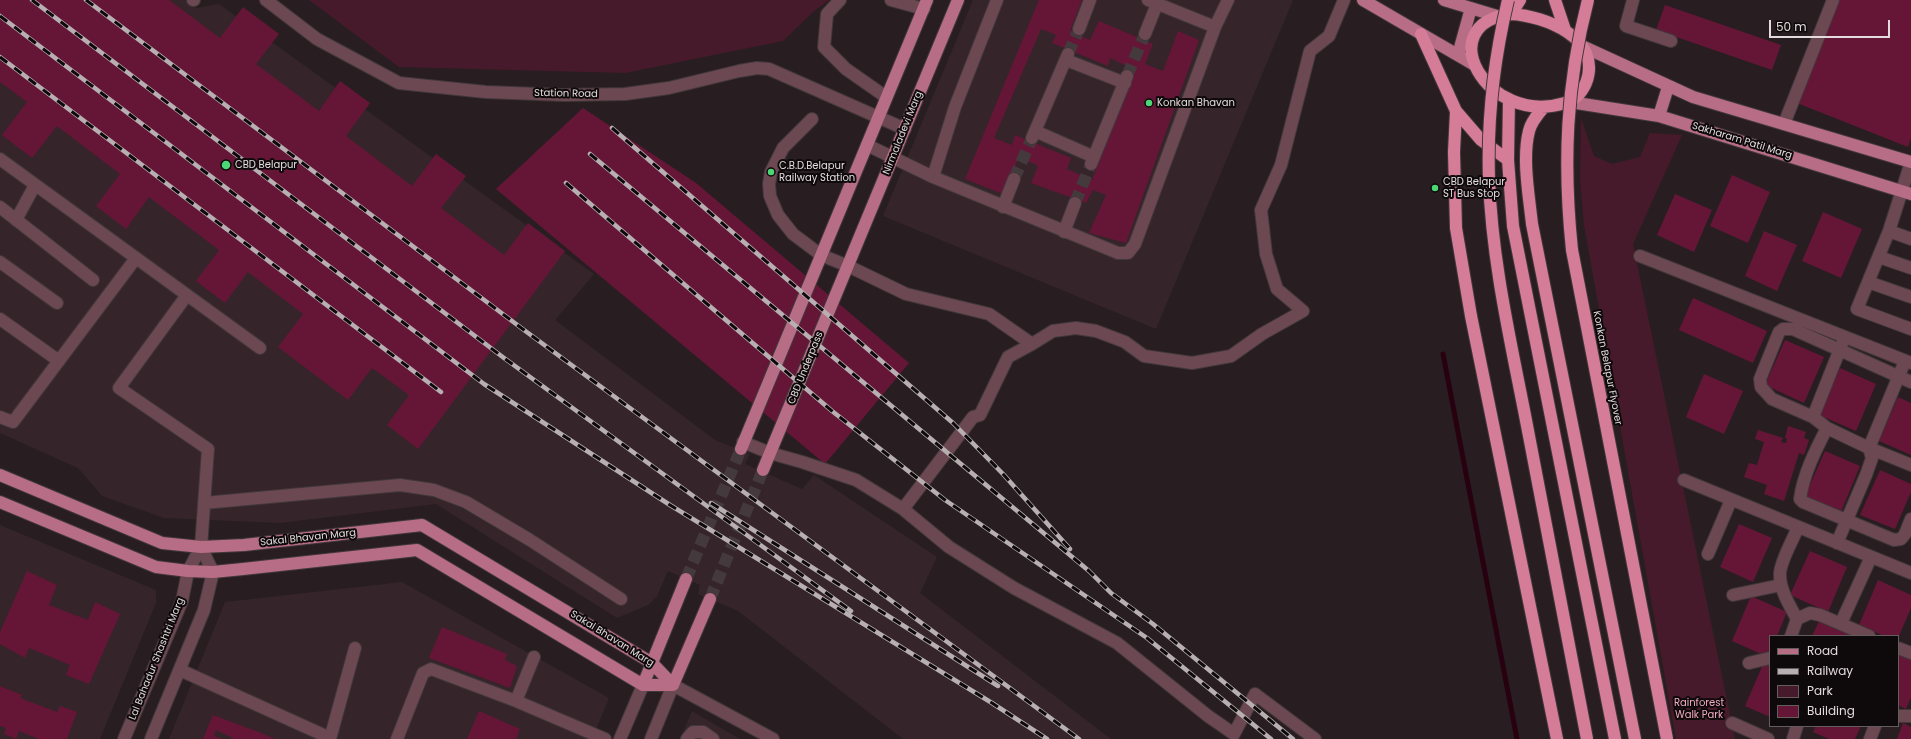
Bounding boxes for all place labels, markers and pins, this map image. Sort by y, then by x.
place label: Konkan Bhavan [1157,97,1235,109]
marker: Konkan Bhavan [1144,98,1154,108]
marker: CBD Belapur [220,159,232,171]
place label: CBD Belapur [235,159,297,171]
place label: C.B.D.Belapur Railway Station [779,160,855,184]
marker: C.B.D.Belapur Railway Station [766,167,776,177]
place label: CBD Belapur ST Bus Stop [1443,176,1505,200]
marker: CBD Belapur ST Bus Stop [1430,183,1440,193]

